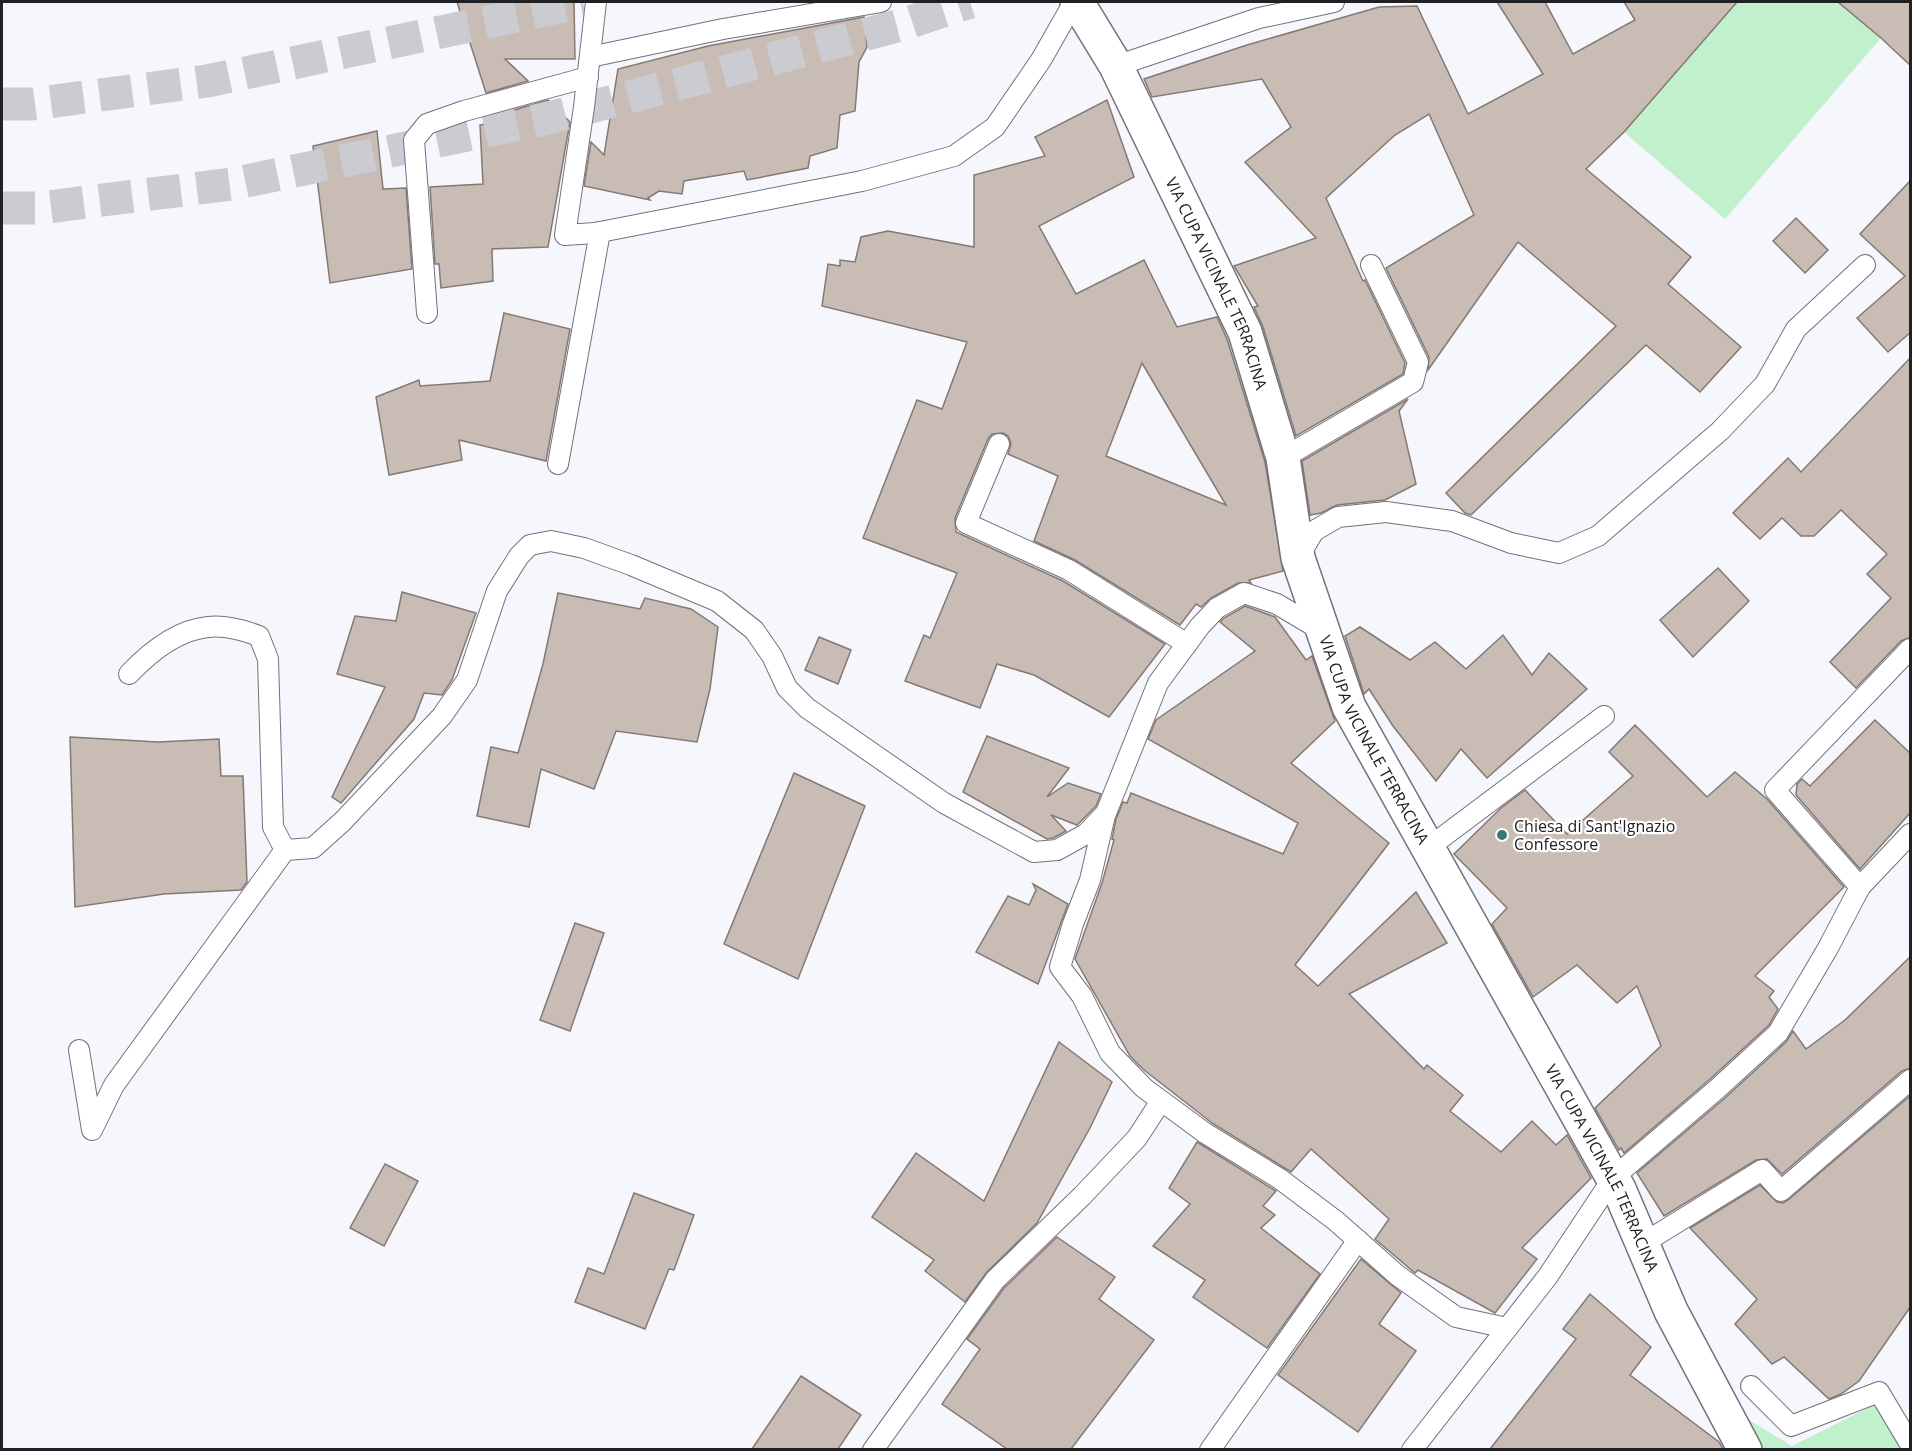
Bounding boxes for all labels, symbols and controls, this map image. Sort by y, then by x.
street label: VIA CUPA VICINALE TERRACINA [1161,174,1273,393]
street label: VIA CUPA VICINALE TERRACINA [1314,632,1435,849]
place label: Chiesa di Sant'Ignazio Confessore [1514,815,1675,855]
marker: Chiesa di Sant'Ignazio Confessore [1495,828,1509,842]
street label: VIA CUPA VICINALE TERRACINA [1540,1060,1664,1276]

